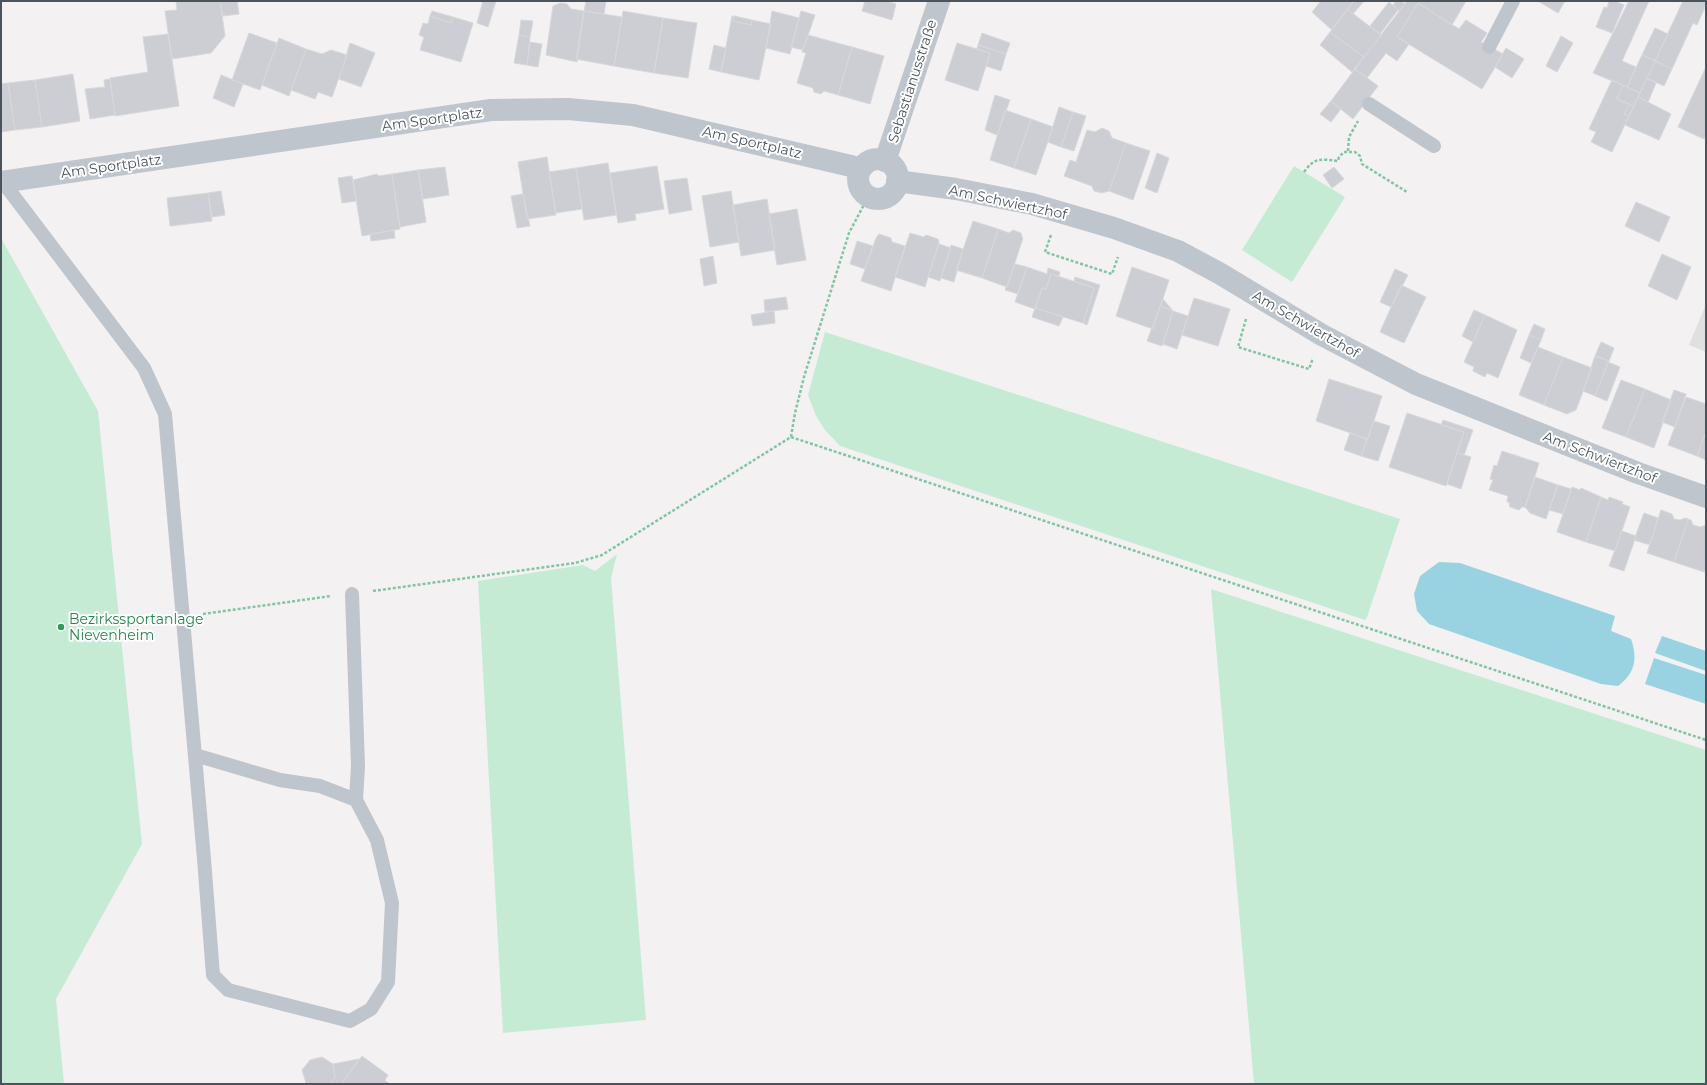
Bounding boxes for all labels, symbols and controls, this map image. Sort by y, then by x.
street label: Sebastianusstraße [884,17,940,145]
street label: Am Sportplatz [381,103,483,135]
street label: Am Sportplatz [701,122,803,162]
street label: Am Sportplatz [60,150,162,182]
street label: Am Schwiertzhof [947,181,1070,224]
street label: Am Schwiertzhof [1249,286,1364,363]
street label: Am Schwiertzhof [1541,427,1661,487]
place label: Bezirkssportanlage Nievenheim [69,610,203,644]
marker: Bezirkssportanlage Nievenheim [56,622,66,632]

